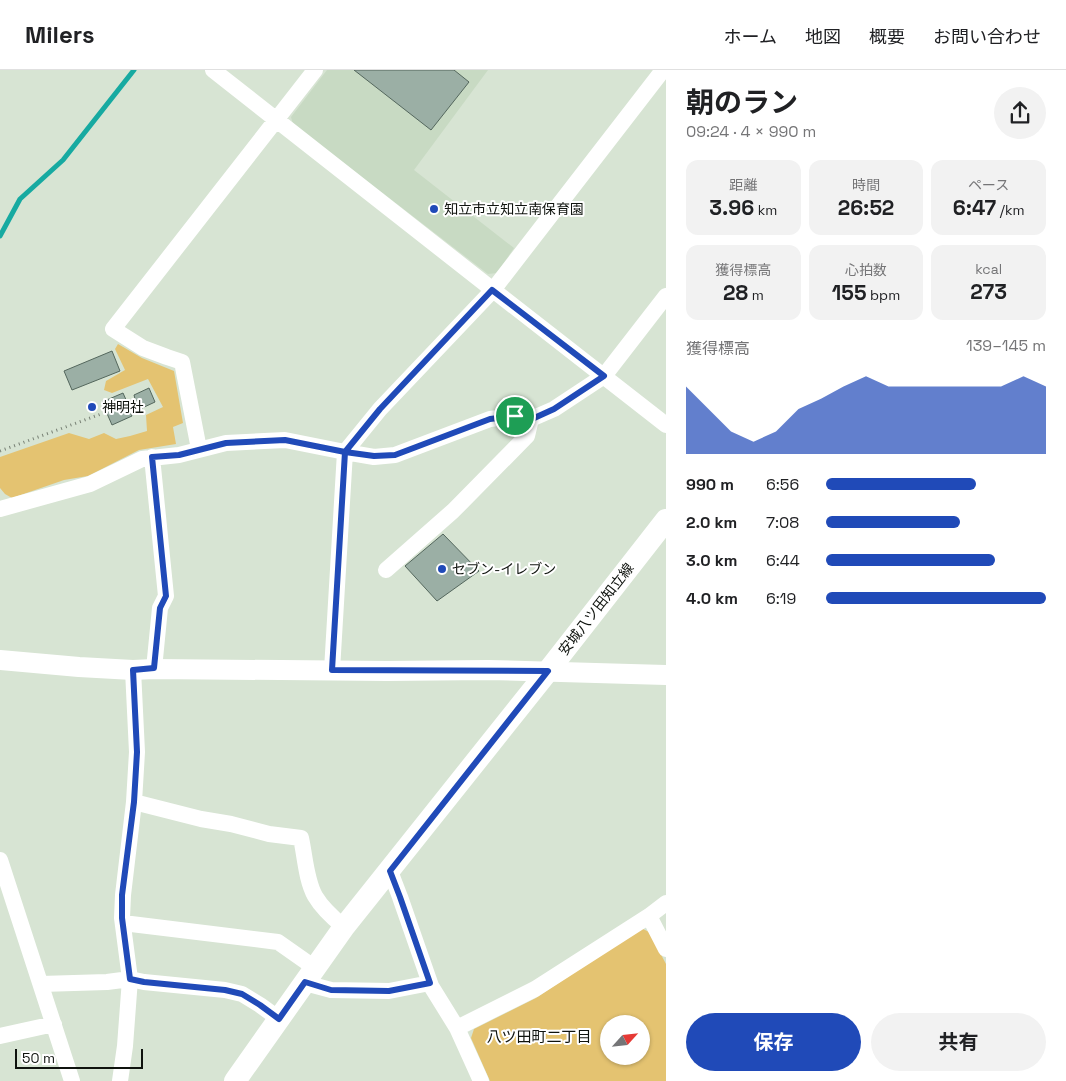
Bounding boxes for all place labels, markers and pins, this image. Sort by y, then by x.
place label: 知立市立知立南保育園 [444,200,584,218]
marker: 知立市立知立南保育園 [428,203,440,215]
pin [494,395,536,437]
place label: 神明社 [102,398,144,416]
marker: 神明社 [86,401,98,413]
place label: セブン-イレブン [452,560,556,578]
marker: セブン-イレブン [436,563,448,575]

